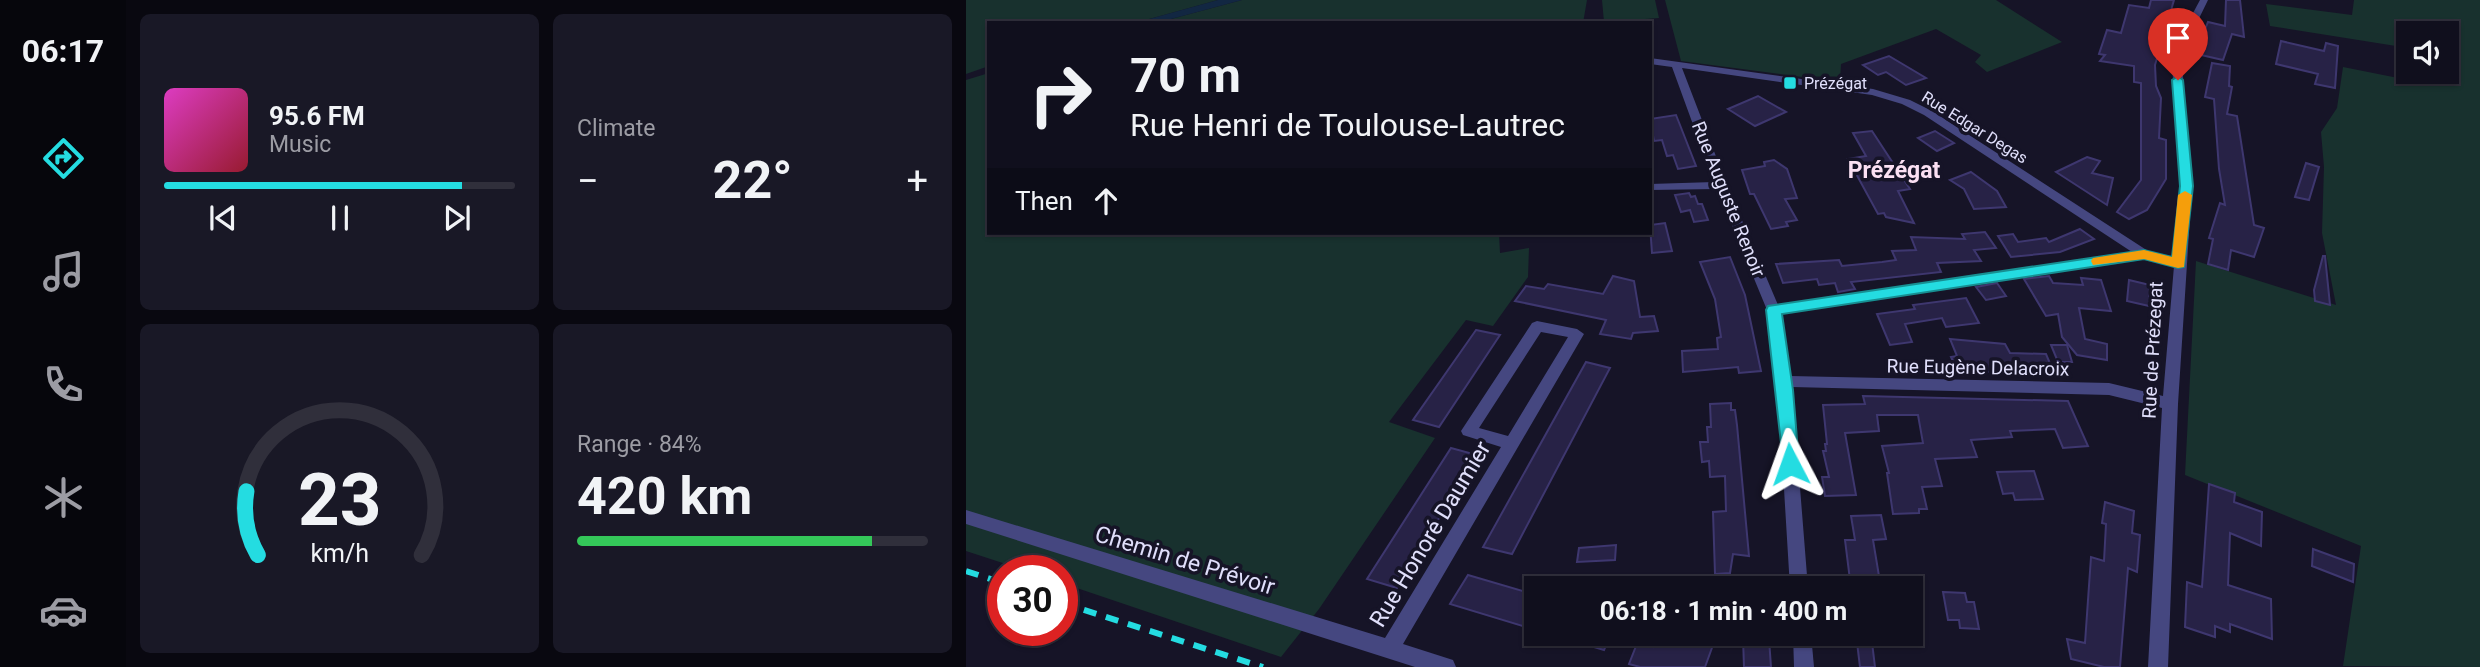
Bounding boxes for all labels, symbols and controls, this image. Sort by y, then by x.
pin [2148,8,2208,80]
icon: arrive [2159,19,2197,57]
map controls [2396,21,2459,84]
button: sound [2396,21,2459,84]
text: 06:17 [22,32,104,70]
text: 70 m [1130,47,1241,104]
icon: right [1015,49,1106,140]
place label: Prézégat [1804,74,1867,93]
marker: Prézégat [1782,75,1798,91]
street label: Rue Edgar Degas [1918,87,2031,168]
text: 95.6 FM [269,101,365,131]
text: Rue Henri de Toulouse-Lautrec [1130,106,1565,144]
text: Climate [577,115,656,142]
street label: Rue Auguste Renoir [1687,118,1770,281]
text: Music [269,131,331,158]
icon: directions [39,134,88,183]
text: 22° [713,150,793,211]
district label: Prézégat [1848,157,1941,184]
text: − [577,159,599,203]
text: + [906,159,928,203]
icon: ahead [1087,182,1125,220]
text: Then [1015,186,1073,216]
icon: previous [204,199,242,237]
icon: pause [321,199,359,237]
icon: next [438,199,476,237]
icon: music [39,247,88,296]
street label: Rue de Prézegat [2137,281,2168,419]
street label: Rue Eugène Delacroix [1886,354,2070,381]
icon: phone [39,360,88,409]
position arrow [1753,427,1827,501]
text: Range · 84% [577,431,702,458]
street label: Rue Honoré Daumier [1364,436,1497,632]
text: 23 [298,457,381,543]
text: 420 km [577,466,752,527]
icon: climate [39,473,88,522]
street label: Chemin de Prévoir [1092,520,1278,601]
text: km/h [310,538,369,567]
speed limit sign: 30 [987,555,1078,646]
icon: car [39,586,88,635]
text: 06:18 · 1 min · 400 m [1600,596,1847,626]

